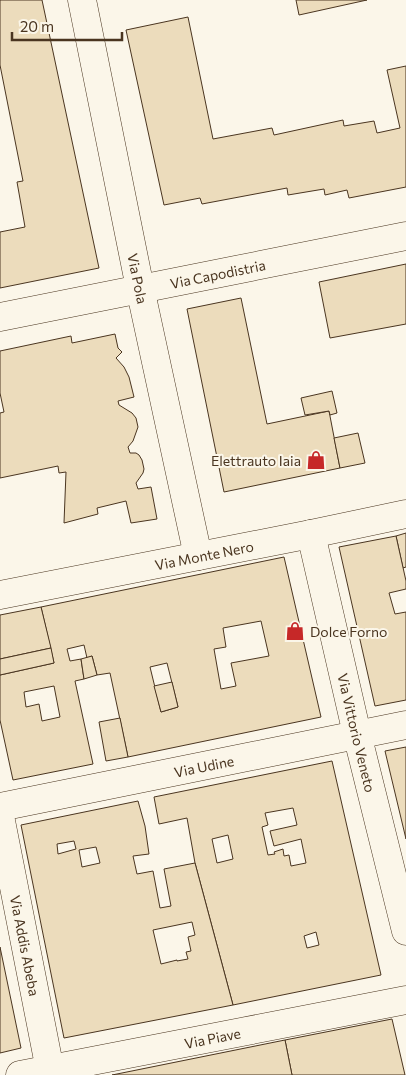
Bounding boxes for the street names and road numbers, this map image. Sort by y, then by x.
street label: Via Pola [125,252,152,305]
street label: Via Capodistria [168,256,267,291]
street label: Via Monte Nero [153,537,255,573]
street label: Via Vittorio Veneto [335,672,380,794]
street label: Via Udine [172,751,235,780]
street label: Via Addis Abeba [7,894,44,997]
street label: Via Piave [183,1024,242,1051]

